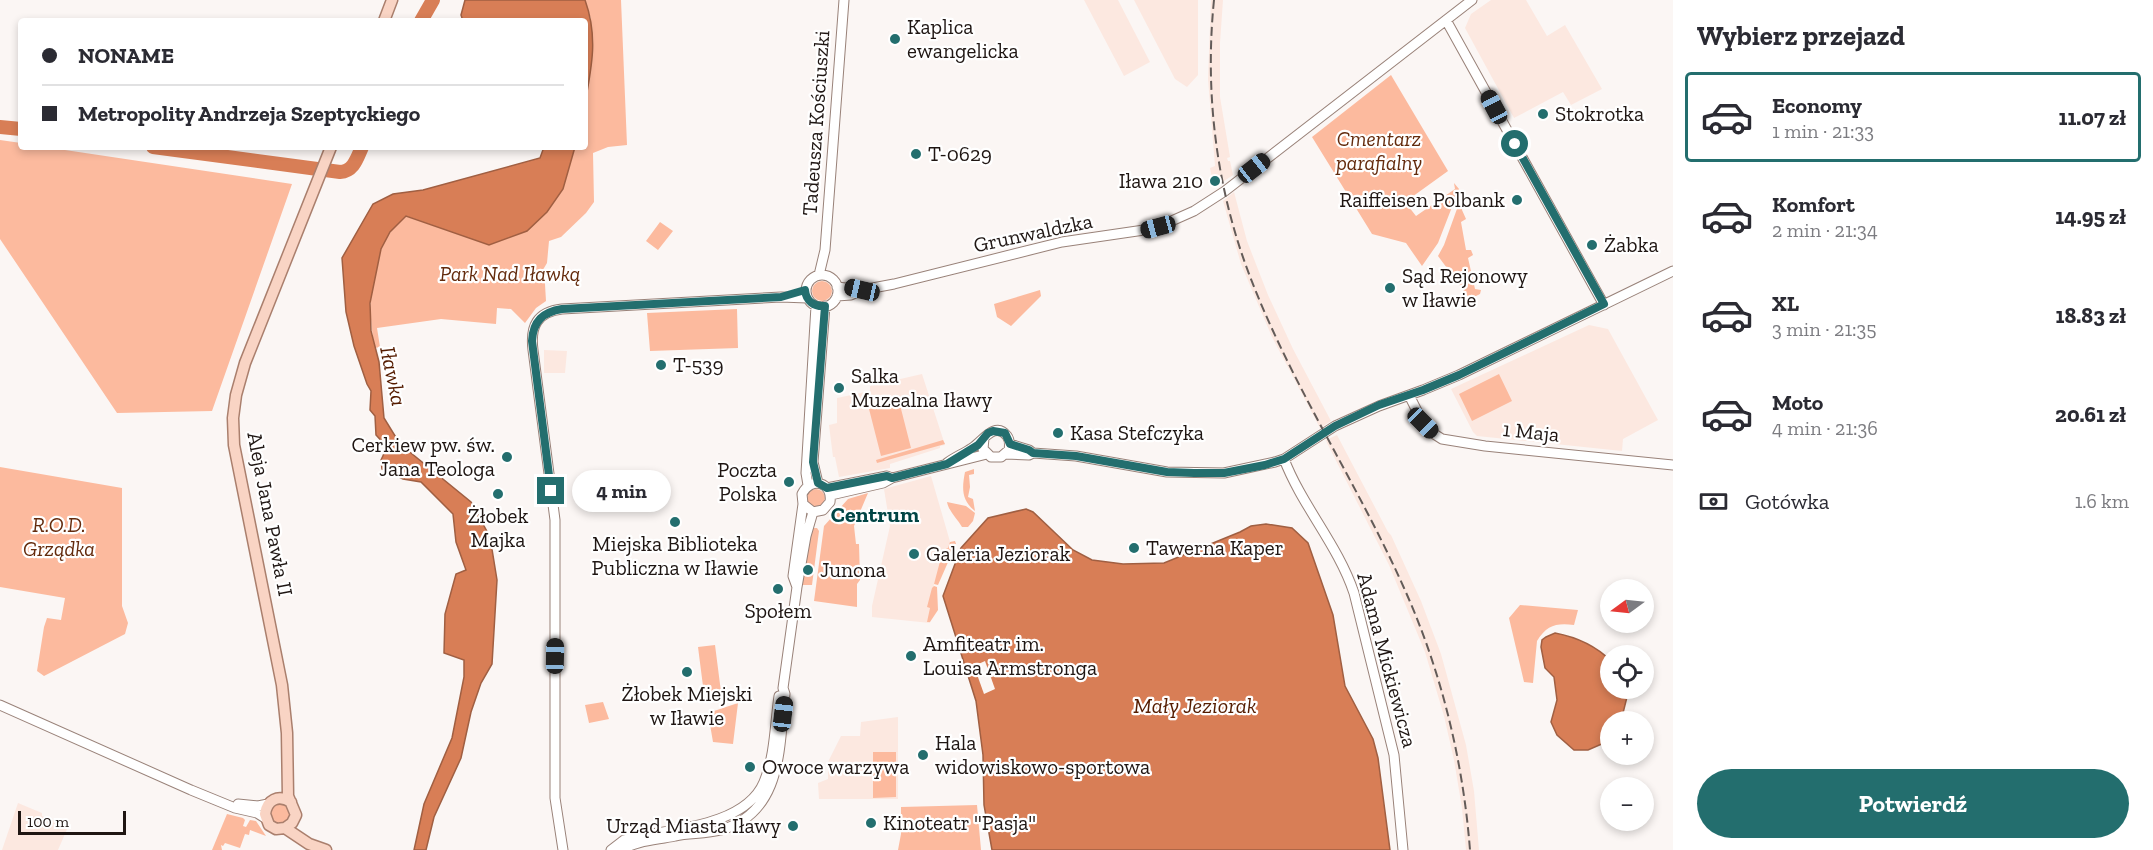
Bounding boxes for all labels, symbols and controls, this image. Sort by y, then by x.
place label: Kaplica ewangelicka [907,14,1019,63]
text: Wybierz przejazd [1697,20,1905,52]
street label: Tadeusza Kościuszki [797,29,834,216]
marker: Kaplica ewangelicka [888,32,902,46]
text: NONAME [78,42,174,69]
car [1478,87,1510,127]
icon: car [1700,90,1754,144]
text: Economy [1772,92,1862,119]
text: Metropolity Andrzeja Szeptyckiego [78,100,420,127]
place label: Stokrotka [1555,101,1644,126]
text: 11.07 zł [2059,104,2126,131]
marker: Stokrotka [1536,107,1550,121]
text: 1 min · 21:33 [1772,119,1874,143]
park label: Cmentarz parafialny [1335,126,1422,175]
route start [1501,130,1528,157]
place label: T-0629 [928,141,992,166]
marker: T-0629 [909,147,923,161]
car [1234,150,1274,186]
place label: Iława 210 [1119,168,1203,193]
marker: Iława 210 [1208,174,1222,188]
place label: Raiffeisen Polbank [1339,187,1505,212]
icon: car [1700,189,1754,243]
text: Komfort [1772,191,1855,218]
marker: Raiffeisen Polbank [1510,193,1524,207]
text: 14.95 zł [2055,203,2126,230]
street label: Grunwaldzka [971,208,1095,257]
car [1138,214,1178,240]
text: 2 min · 21:34 [1772,218,1878,242]
place label: Żabka [1604,232,1659,257]
marker: Żabka [1585,238,1599,252]
park label: Park Nad Iławką [440,261,580,286]
place label: Sąd Rejonowy w Iławie [1402,263,1528,312]
car [842,277,882,303]
marker: Sąd Rejonowy w Iławie [1383,281,1397,295]
icon: car [1700,288,1754,342]
text: XL [1772,290,1799,317]
text: 18.83 zł [2056,302,2126,329]
text: 3 min · 21:35 [1772,317,1877,341]
water label: Iławka [374,344,413,408]
place label: T-539 [673,352,724,377]
marker: T-539 [654,358,668,372]
place label: Salka Muzealna Iławy [851,363,992,412]
marker: Salka Muzealna Iławy [832,381,846,395]
icon: car [1700,387,1754,441]
text: Moto [1772,389,1823,416]
text: 20.61 zł [2055,401,2126,428]
car [1404,404,1442,442]
street label: 1 Maja [1501,416,1561,448]
text: 4 min · 21:36 [1772,416,1878,440]
place label: Kasa Stefczyka [1070,420,1204,445]
marker: Kasa Stefczyka [1051,426,1065,440]
street label: Aleja Jana Pawła II [241,430,299,598]
place label: Cerkiew pw. św. Jana Teologa [351,432,495,481]
marker: Cerkiew pw. św. Jana Teologa [500,450,514,464]
place label: Poczta Polska [717,457,777,506]
callout: 4 min [572,470,671,512]
marker: Poczta Polska [782,475,796,489]
route end [537,477,564,504]
text: 4 min [596,479,647,503]
icon: cash [1697,485,1730,518]
marker: Żłobek Majka [491,487,505,501]
text: Gotówka [1745,488,1829,515]
text: 1.6 km [2075,489,2129,513]
district label: Centrum [831,501,920,528]
place label: Żłobek Majka [468,503,528,553]
park label: R.O.D. Grządka [23,512,95,561]
marker: Miejska Biblioteka Publiczna w Iławie [668,515,682,529]
place label: Miejska Biblioteka Publiczna w Iławie [592,531,759,580]
place label: Tawerna Kaper [1146,535,1284,560]
place label: Galeria Jeziorak [926,541,1071,566]
marker: Tawerna Kaper [1127,541,1141,555]
marker: Galeria Jeziorak [907,547,921,561]
place label: Junona [820,557,886,582]
marker: Junona [801,563,815,577]
street label: Adama Mickiewicza [1352,570,1423,750]
north arrow [1600,579,1654,633]
map controls [1600,579,1654,831]
marker: Społem [771,582,785,596]
place label: Społem [744,598,812,623]
place label: Amfiteatr im. Louisa Armstronga [923,631,1097,680]
car [546,638,564,674]
button: locate [1600,645,1654,699]
marker: Amfiteatr im. Louisa Armstronga [904,649,918,663]
marker: Żłobek Miejski w Iławie [680,665,694,679]
place label: Żłobek Miejski w Iławie [622,681,753,730]
water label: Mały Jeziorak [1133,692,1257,719]
car [772,695,794,733]
button: + [1600,711,1654,765]
place label: Hala widowiskowo-sportowa [935,730,1150,779]
marker: Hala widowiskowo-sportowa [916,748,930,762]
place label: Owoce warzywa [762,754,909,779]
marker: Owoce warzywa [743,760,757,774]
button: Potwierdź [1697,769,2129,838]
button: − [1600,777,1654,831]
scale bar [18,808,126,836]
place label: Kinoteatr "Pasja" [883,810,1036,836]
text: 100 m [27,812,69,831]
place label: Urząd Miasta Iławy [606,813,781,838]
marker: Kinoteatr "Pasja" [864,816,878,830]
marker: Urząd Miasta Iławy [786,819,800,833]

